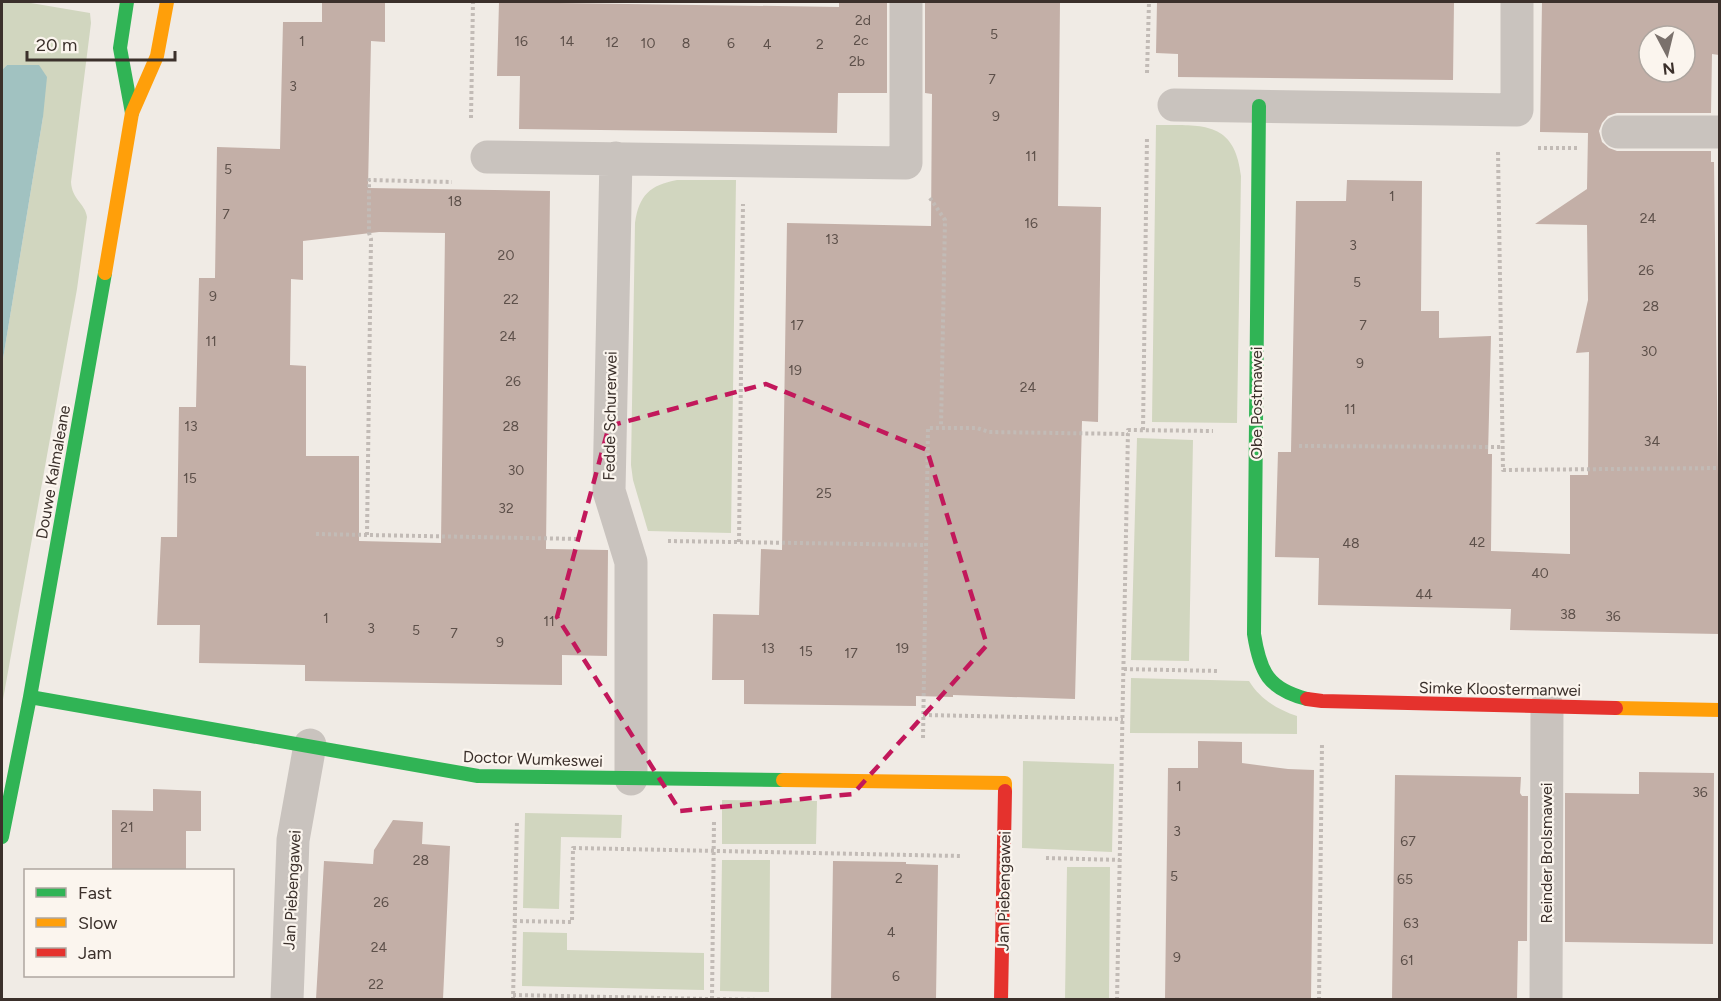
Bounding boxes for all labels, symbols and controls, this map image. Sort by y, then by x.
house number: 2d [855,12,871,29]
scale bar [27,24,176,62]
north arrow [1637,24,1697,84]
house number: 5 [990,26,998,43]
house number: 2c [853,32,869,49]
house number: 1 [299,33,305,50]
house number: 16 [514,33,528,50]
house number: 14 [560,33,575,50]
text: 20 m [36,34,77,56]
house number: 12 [605,34,619,51]
house number: 10 [641,35,655,52]
house number: 8 [682,35,690,52]
house number: 6 [727,35,735,52]
house number: 4 [763,36,772,53]
house number: 2 [816,36,824,53]
house number: 2b [849,53,865,70]
text: N [1661,58,1676,79]
house number: 7 [988,71,996,88]
house number: 3 [289,78,297,95]
house number: 9 [992,108,1000,125]
house number: 11 [1025,148,1037,165]
house number: 5 [224,161,232,178]
house number: 1 [1389,188,1395,205]
house number: 18 [448,193,462,210]
house number: 7 [222,206,230,223]
house number: 24 [1640,210,1657,227]
house number: 16 [1024,215,1038,232]
house number: 13 [825,231,839,248]
house number: 3 [1349,237,1357,254]
house number: 20 [498,247,514,264]
house number: 26 [1638,262,1654,279]
house number: 5 [1353,274,1361,291]
house number: 9 [209,288,217,305]
house number: 22 [503,291,519,308]
house number: 28 [1643,298,1659,315]
house number: 17 [790,317,804,334]
house number: 7 [1359,317,1367,334]
house number: 24 [500,328,517,345]
house number: 11 [205,333,217,350]
house number: 30 [1641,343,1657,360]
street label: Obe Postmawei [1247,347,1266,459]
street label: Fedde Schurerwei [599,351,621,481]
house number: 9 [1356,355,1364,372]
house number: 19 [788,362,802,379]
house number: 26 [505,373,521,390]
house number: 24 [1020,379,1037,396]
house number: 11 [1344,401,1356,418]
street label: Douwe Kalmaleane [32,403,74,540]
house number: 13 [184,418,198,435]
house number: 28 [503,418,519,435]
house number: 34 [1644,433,1660,450]
house number: 30 [508,462,524,479]
house number: 15 [183,470,197,487]
house number: 25 [816,485,832,502]
house number: 32 [498,500,514,517]
house number: 42 [1469,534,1485,551]
house number: 48 [1342,535,1360,552]
house number: 40 [1531,565,1549,582]
house number: 44 [1415,586,1433,603]
house number: 38 [1560,606,1576,623]
house number: 36 [1605,608,1621,625]
house number: 1 [323,610,329,627]
house number: 11 [543,613,555,630]
house number: 3 [367,620,375,637]
house number: 5 [412,622,420,639]
house number: 7 [450,625,458,642]
house number: 9 [496,634,504,651]
house number: 13 [761,640,775,657]
house number: 19 [895,640,909,657]
house number: 15 [799,643,813,660]
house number: 17 [844,645,858,662]
street label: Simke Kloostermanwei [1419,678,1581,700]
street label: Doctor Wumkeswei [463,747,603,771]
house number: 1 [1176,778,1182,795]
street label: Reinder Brolsmawei [1537,783,1556,923]
house number: 36 [1692,784,1708,801]
house number: 21 [120,819,134,836]
house number: 3 [1173,823,1181,840]
street label: Jan Piebengawei [279,829,305,951]
street label: Jan Piebengawei [993,831,1015,951]
house number: 67 [1400,833,1416,850]
house number: 28 [413,852,429,869]
house number: 5 [1170,868,1178,885]
legend [24,869,234,977]
house number: 2 [895,870,903,887]
house number: 65 [1397,871,1413,888]
text: Fast [78,882,112,904]
house number: 26 [373,894,389,911]
text: Slow [78,912,117,934]
house number: 63 [1403,915,1419,932]
house number: 4 [887,924,896,941]
house number: 24 [371,939,388,956]
text: Jam [78,942,112,964]
house number: 9 [1173,949,1181,966]
house number: 61 [1400,952,1414,969]
house number: 6 [892,968,900,985]
house number: 22 [368,976,384,993]

